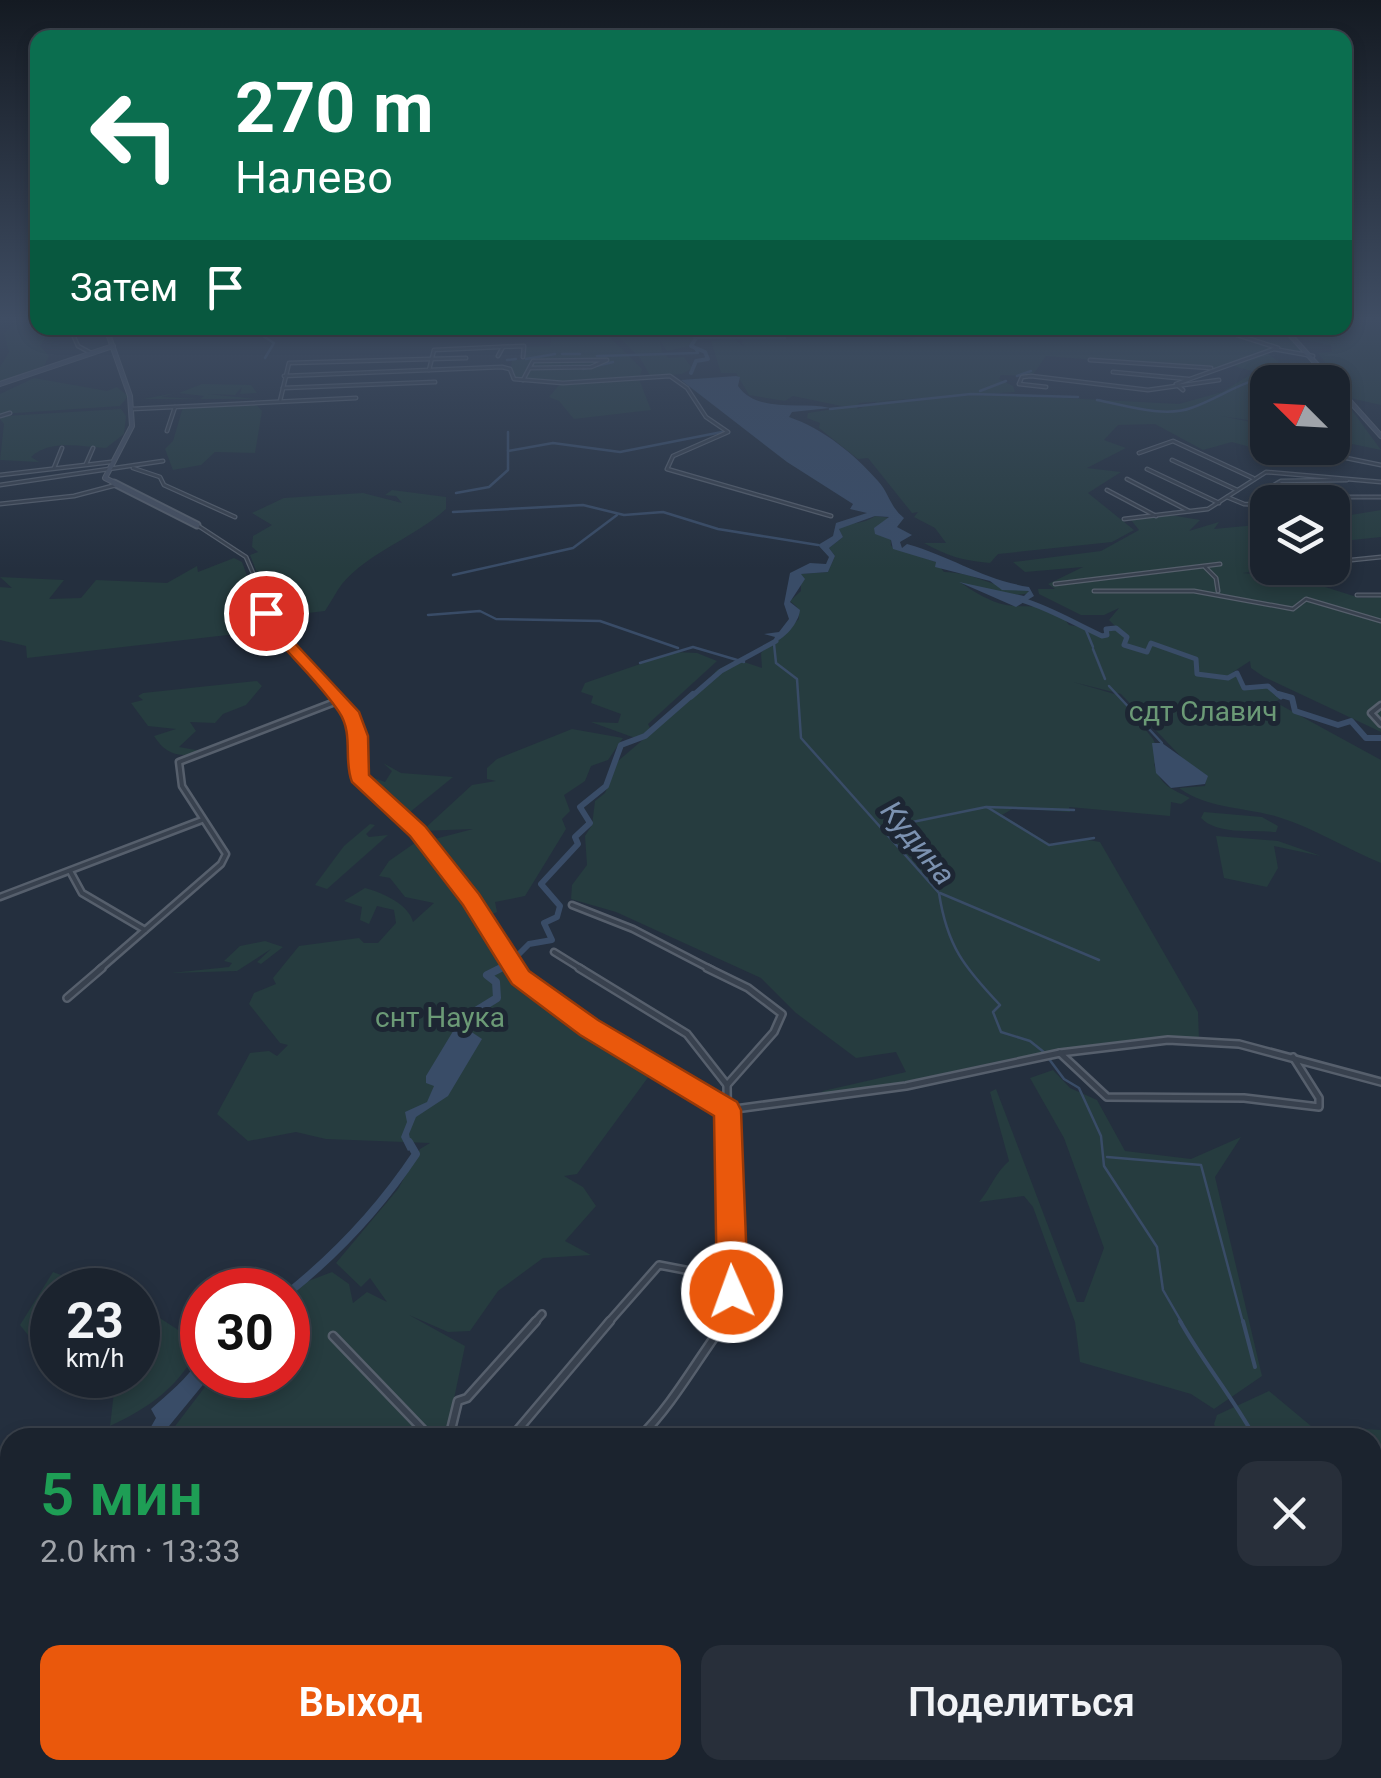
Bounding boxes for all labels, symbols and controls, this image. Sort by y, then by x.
text: 270 m [235,67,434,149]
icon: left [70,70,200,200]
text: Налево [235,151,393,204]
icon: arrive [198,260,253,315]
text: Затем [70,266,178,310]
north arrow [1250,365,1350,465]
map controls [1250,365,1350,585]
button: layers [1250,485,1350,585]
pin [224,571,309,656]
icon: arrive [239,586,294,641]
park label: сдт Славич [1129,695,1277,728]
water label: Кудина [874,794,963,892]
park label: снт Наука [375,1001,505,1034]
position arrow [680,1240,784,1344]
speed limit sign: 30 [180,1268,310,1398]
text: 23 [66,1292,124,1350]
text: km/h [66,1344,124,1373]
text: 5 мин [40,1459,203,1530]
button: close [1237,1461,1342,1566]
text: 2.0 km · 13:33 [40,1532,241,1570]
button: Выход [40,1645,681,1760]
button: Поделиться [701,1645,1342,1760]

